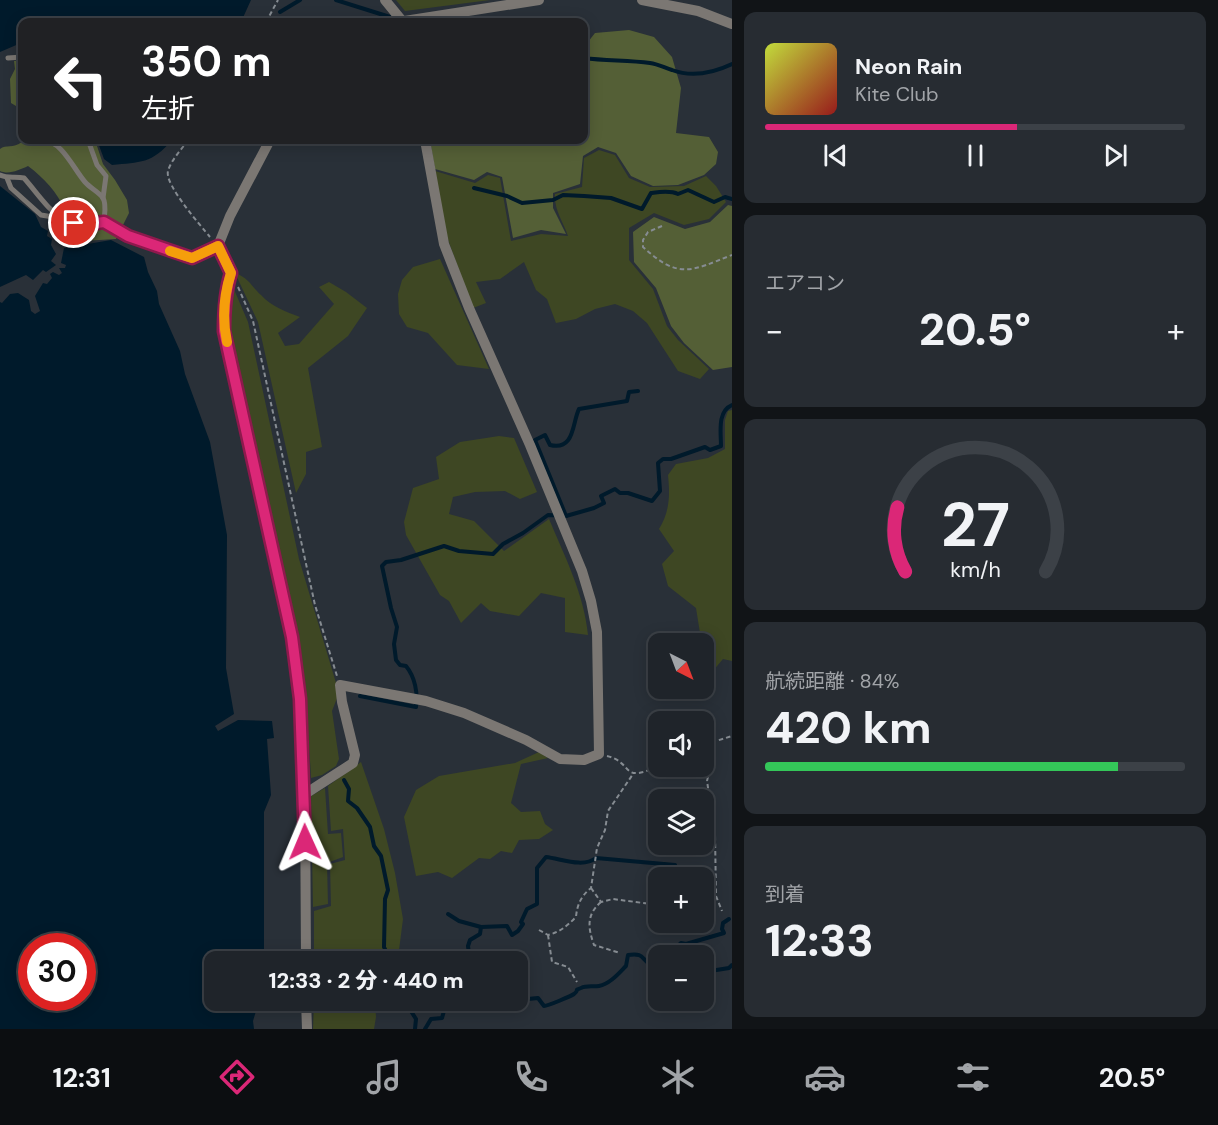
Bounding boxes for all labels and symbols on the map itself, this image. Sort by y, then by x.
pin [48,197,99,248]
north arrow [648,633,714,699]
position arrow [273,810,337,874]
speed limit sign: 30 [18,933,96,1011]

